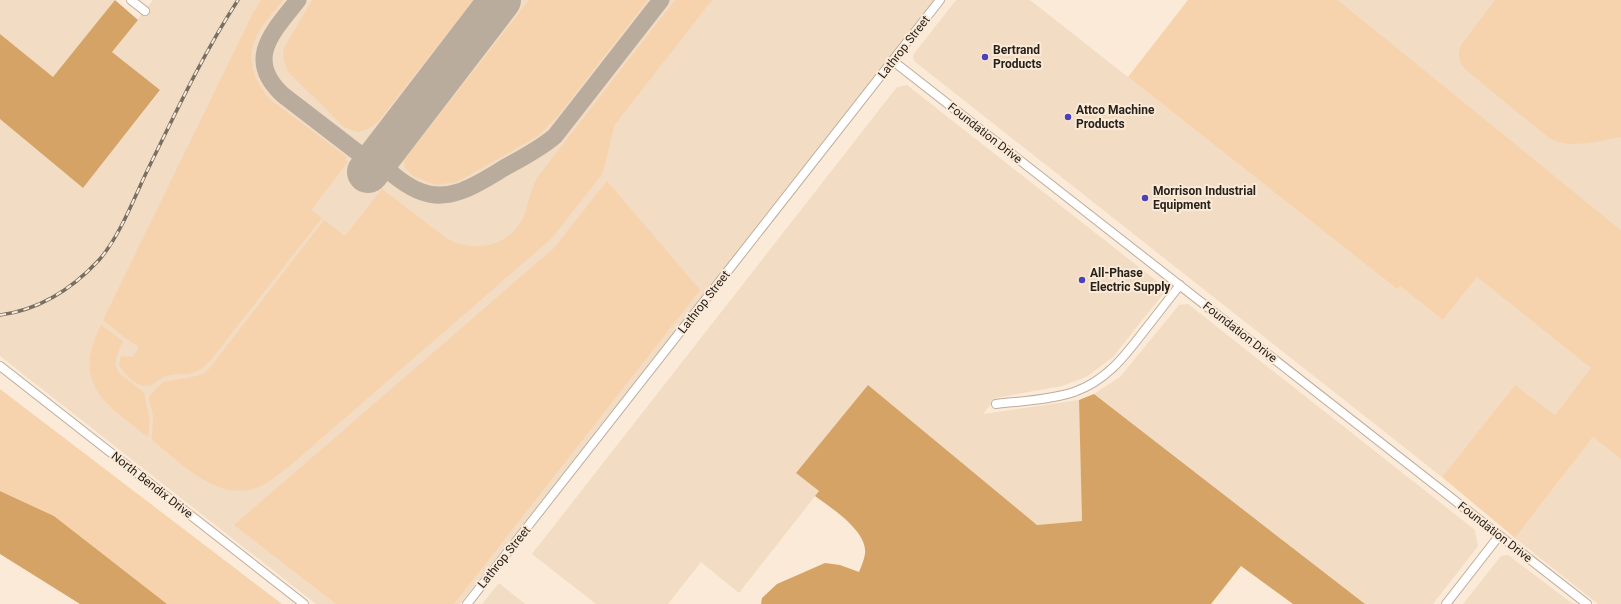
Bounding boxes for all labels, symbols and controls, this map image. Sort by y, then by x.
street label: Lathrop Street [875,13,933,81]
place label: Bertrand Products [993,43,1042,71]
marker: Bertrand Products [980,52,990,62]
street label: Foundation Drive [945,100,1025,166]
place label: Attco Machine Products [1076,103,1155,131]
marker: Attco Machine Products [1063,112,1073,122]
place label: Morrison Industrial Equipment [1153,184,1256,212]
marker: Morrison Industrial Equipment [1140,193,1150,203]
place label: All-Phase Electric Supply [1090,266,1171,294]
street label: Lathrop Street [675,268,733,336]
marker: All-Phase Electric Supply [1077,275,1087,285]
street label: Foundation Drive [1200,299,1280,365]
street label: North Bendix Drive [109,449,195,521]
street label: Foundation Drive [1455,499,1535,565]
street label: Lathrop Street [475,523,533,591]

